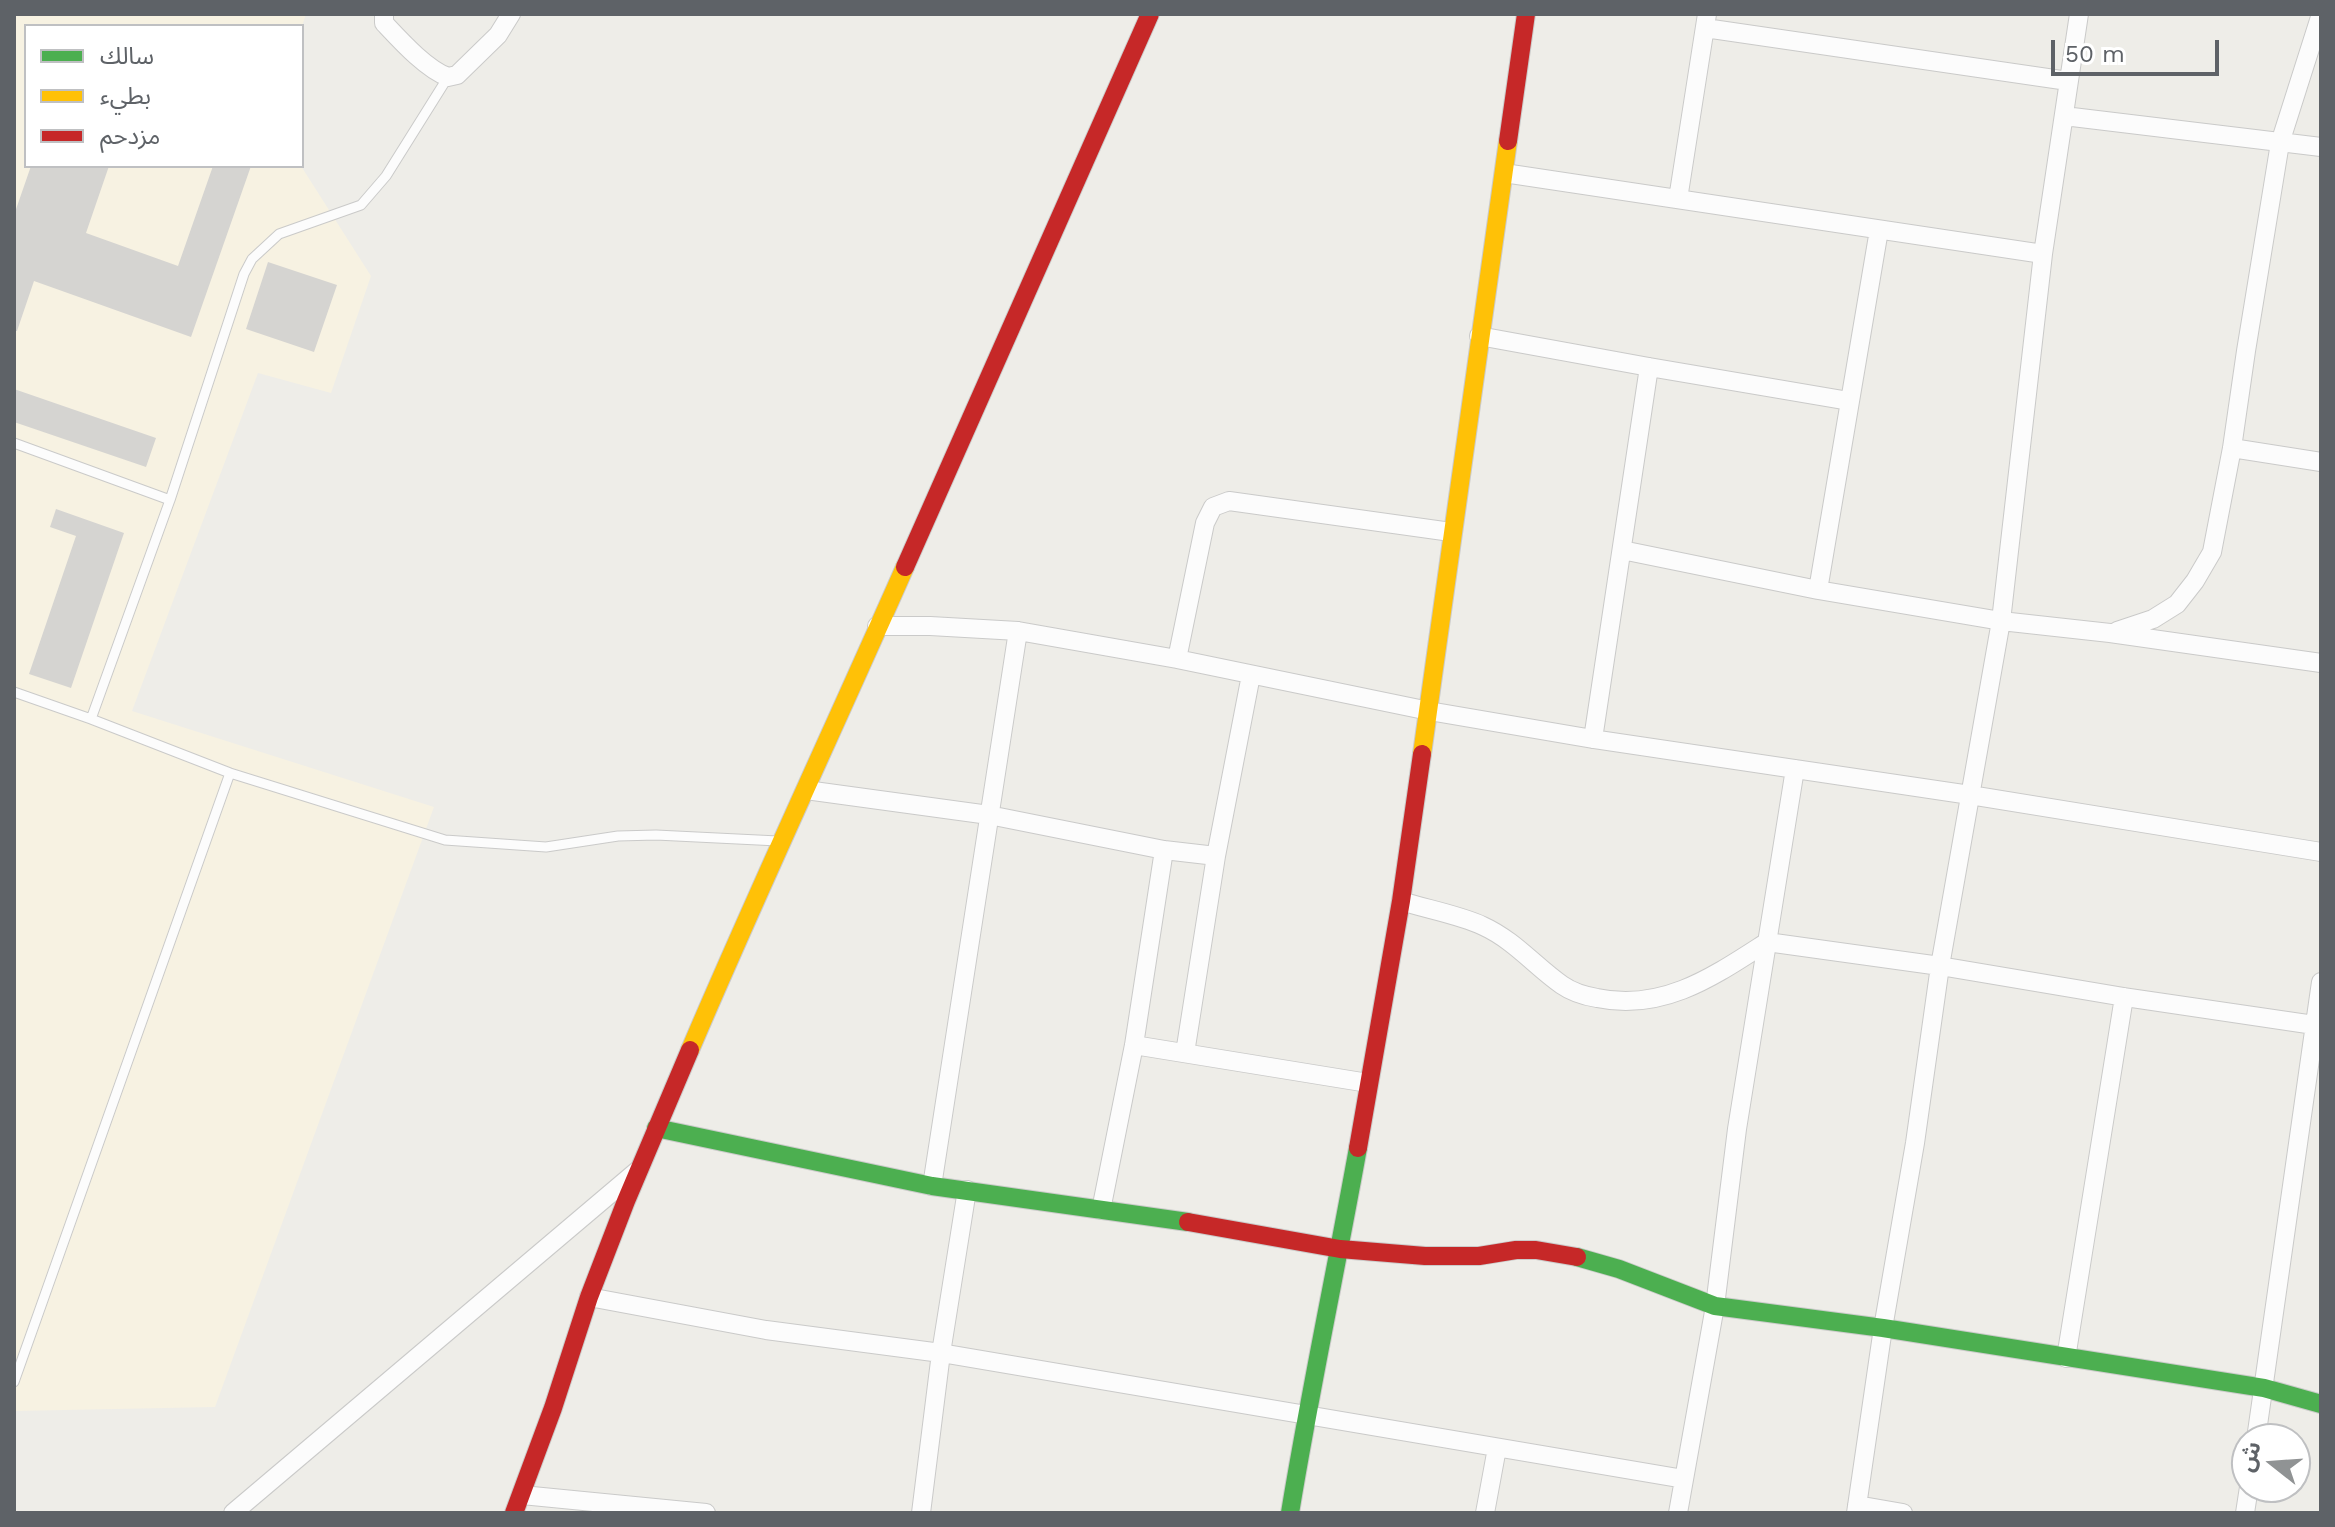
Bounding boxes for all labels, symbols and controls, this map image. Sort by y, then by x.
legend [24,24,304,168]
scale bar [2055,24,2223,74]
text: 50 m [2065,40,2125,68]
text: سالك [100,42,154,70]
text: بطيء [100,82,151,110]
text: مزدحم [100,122,160,150]
north arrow [2231,1423,2311,1503]
text: ش [2233,1438,2266,1474]

